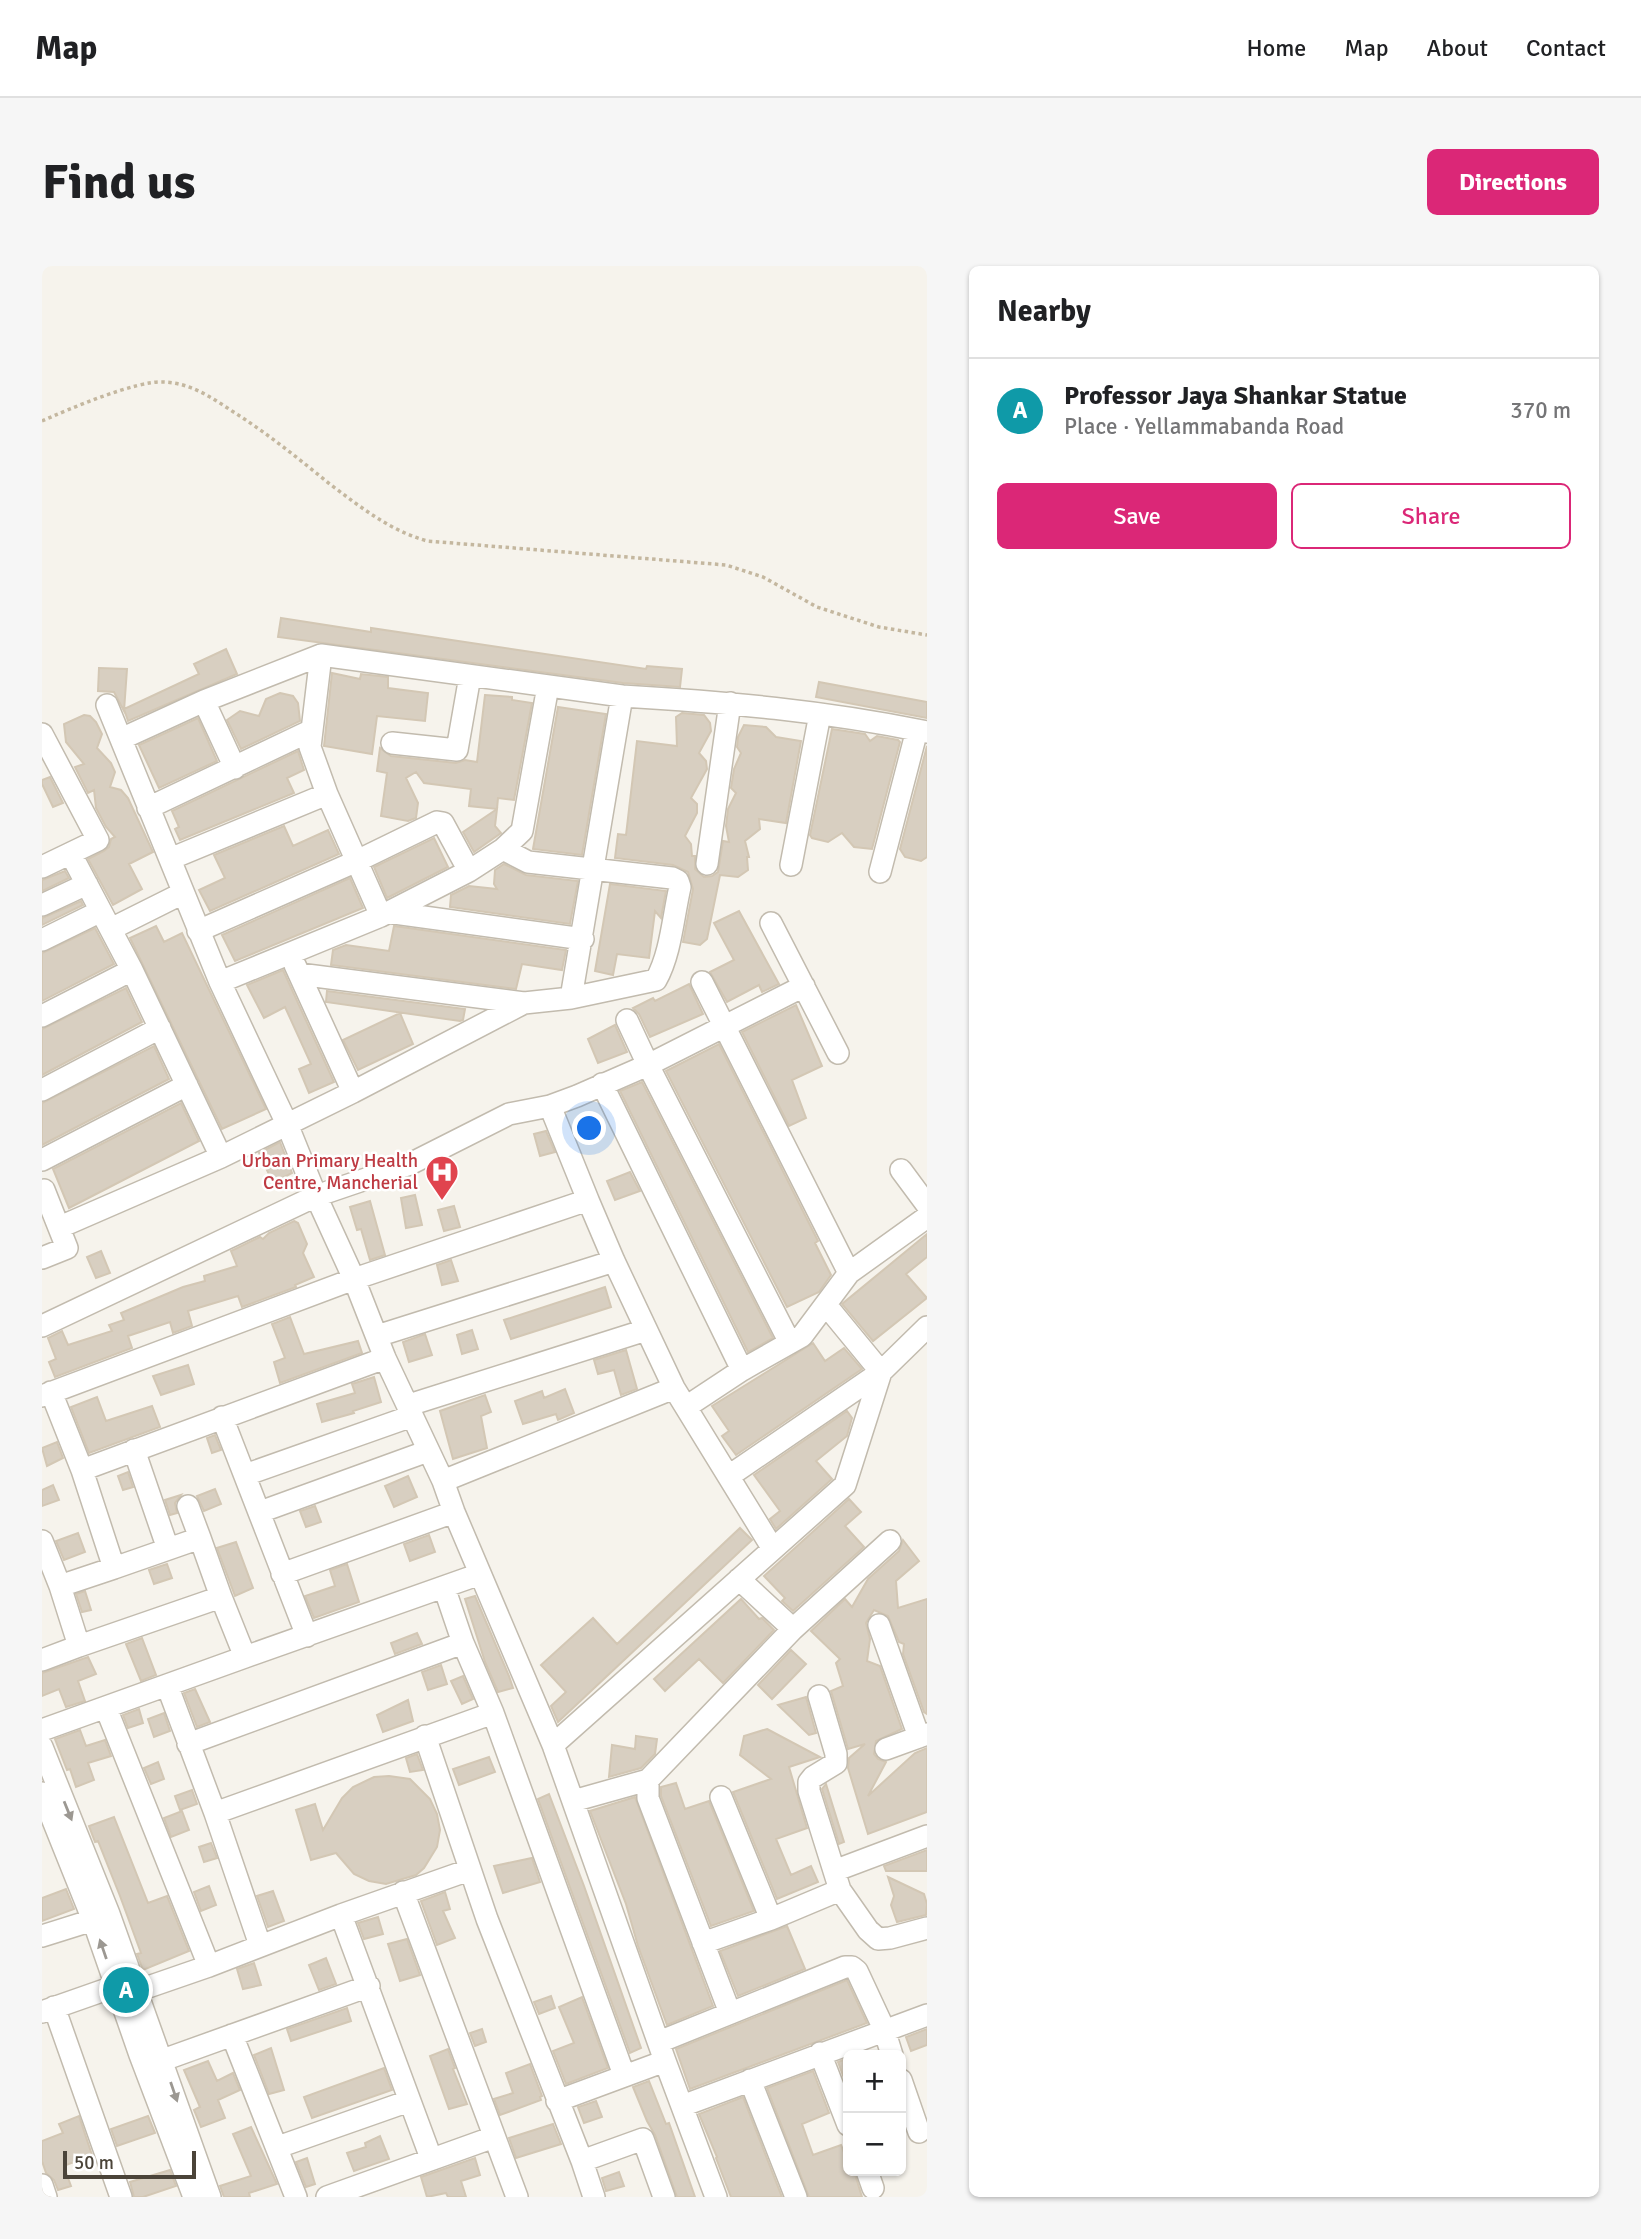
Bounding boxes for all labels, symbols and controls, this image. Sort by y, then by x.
text: Map [35,28,97,69]
text: Home [1246,33,1306,63]
text: Map [1344,33,1389,63]
text: About [1427,33,1488,63]
text: Contact [1526,33,1606,63]
button: Directions [1427,149,1599,215]
text: Find us [42,152,195,212]
text: Nearby [997,293,1091,330]
text: Professor Jaya Shankar Statue [1064,380,1407,412]
text: A [1013,396,1027,425]
text: 370 m [1510,396,1571,425]
text: Place · Yellammabanda Road [1064,412,1344,441]
button: Save [997,483,1277,549]
button: Share [1291,483,1571,549]
your location [572,1111,606,1145]
place label: Urban Primary Health Centre, Mancherial [242,1149,418,1195]
hospital icon: Urban Primary Health Centre, Mancherial [423,1153,461,1202]
one-way arrow [62,1800,73,1821]
one-way arrow [97,1938,108,1959]
pin: A [103,1964,149,2016]
map controls [843,2050,906,2176]
button: + [843,2050,906,2113]
one-way arrow [169,2082,180,2103]
button: − [843,2113,906,2176]
scale bar [63,2148,196,2180]
text: 50 m [74,2151,114,2175]

